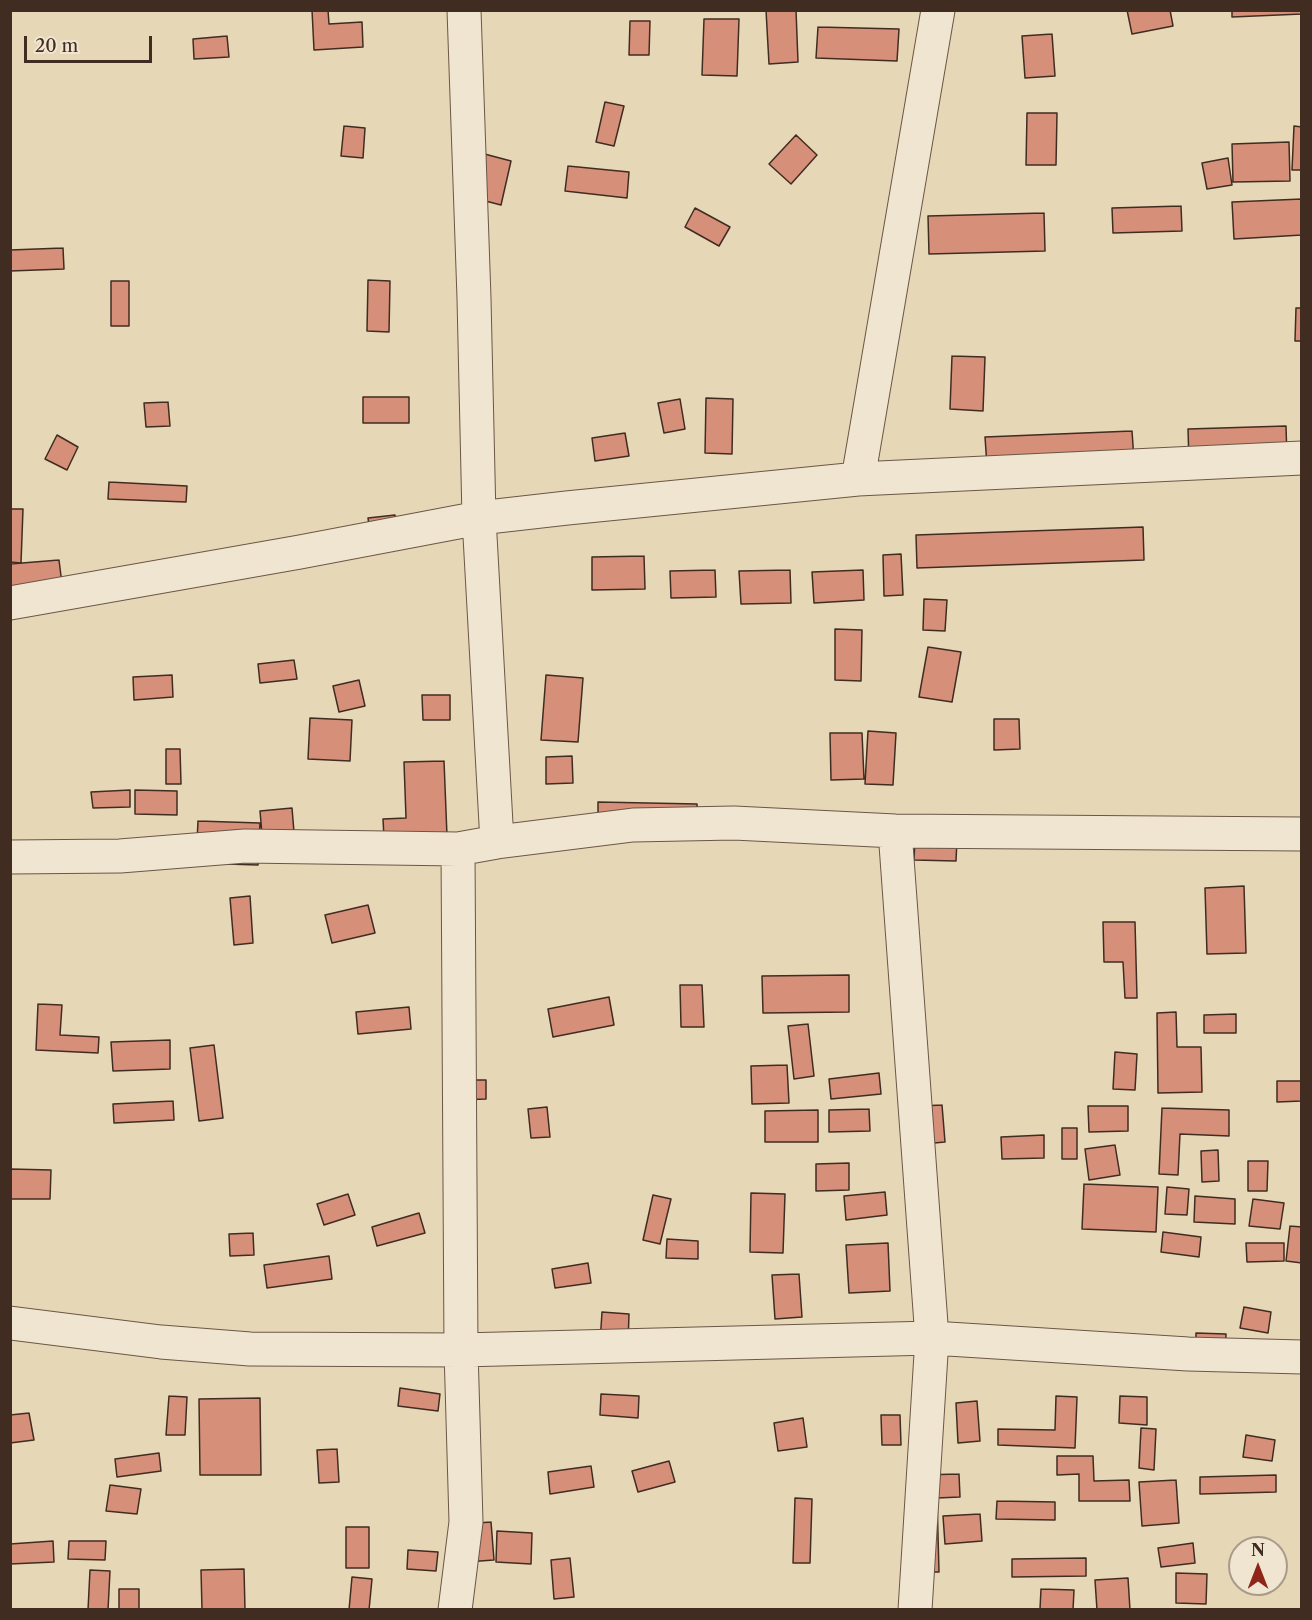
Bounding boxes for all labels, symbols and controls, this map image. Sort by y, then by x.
scale bar [27,24,154,62]
text: 20 m [35,35,78,57]
north arrow [1228,1536,1288,1596]
text: N [1251,1540,1265,1560]

